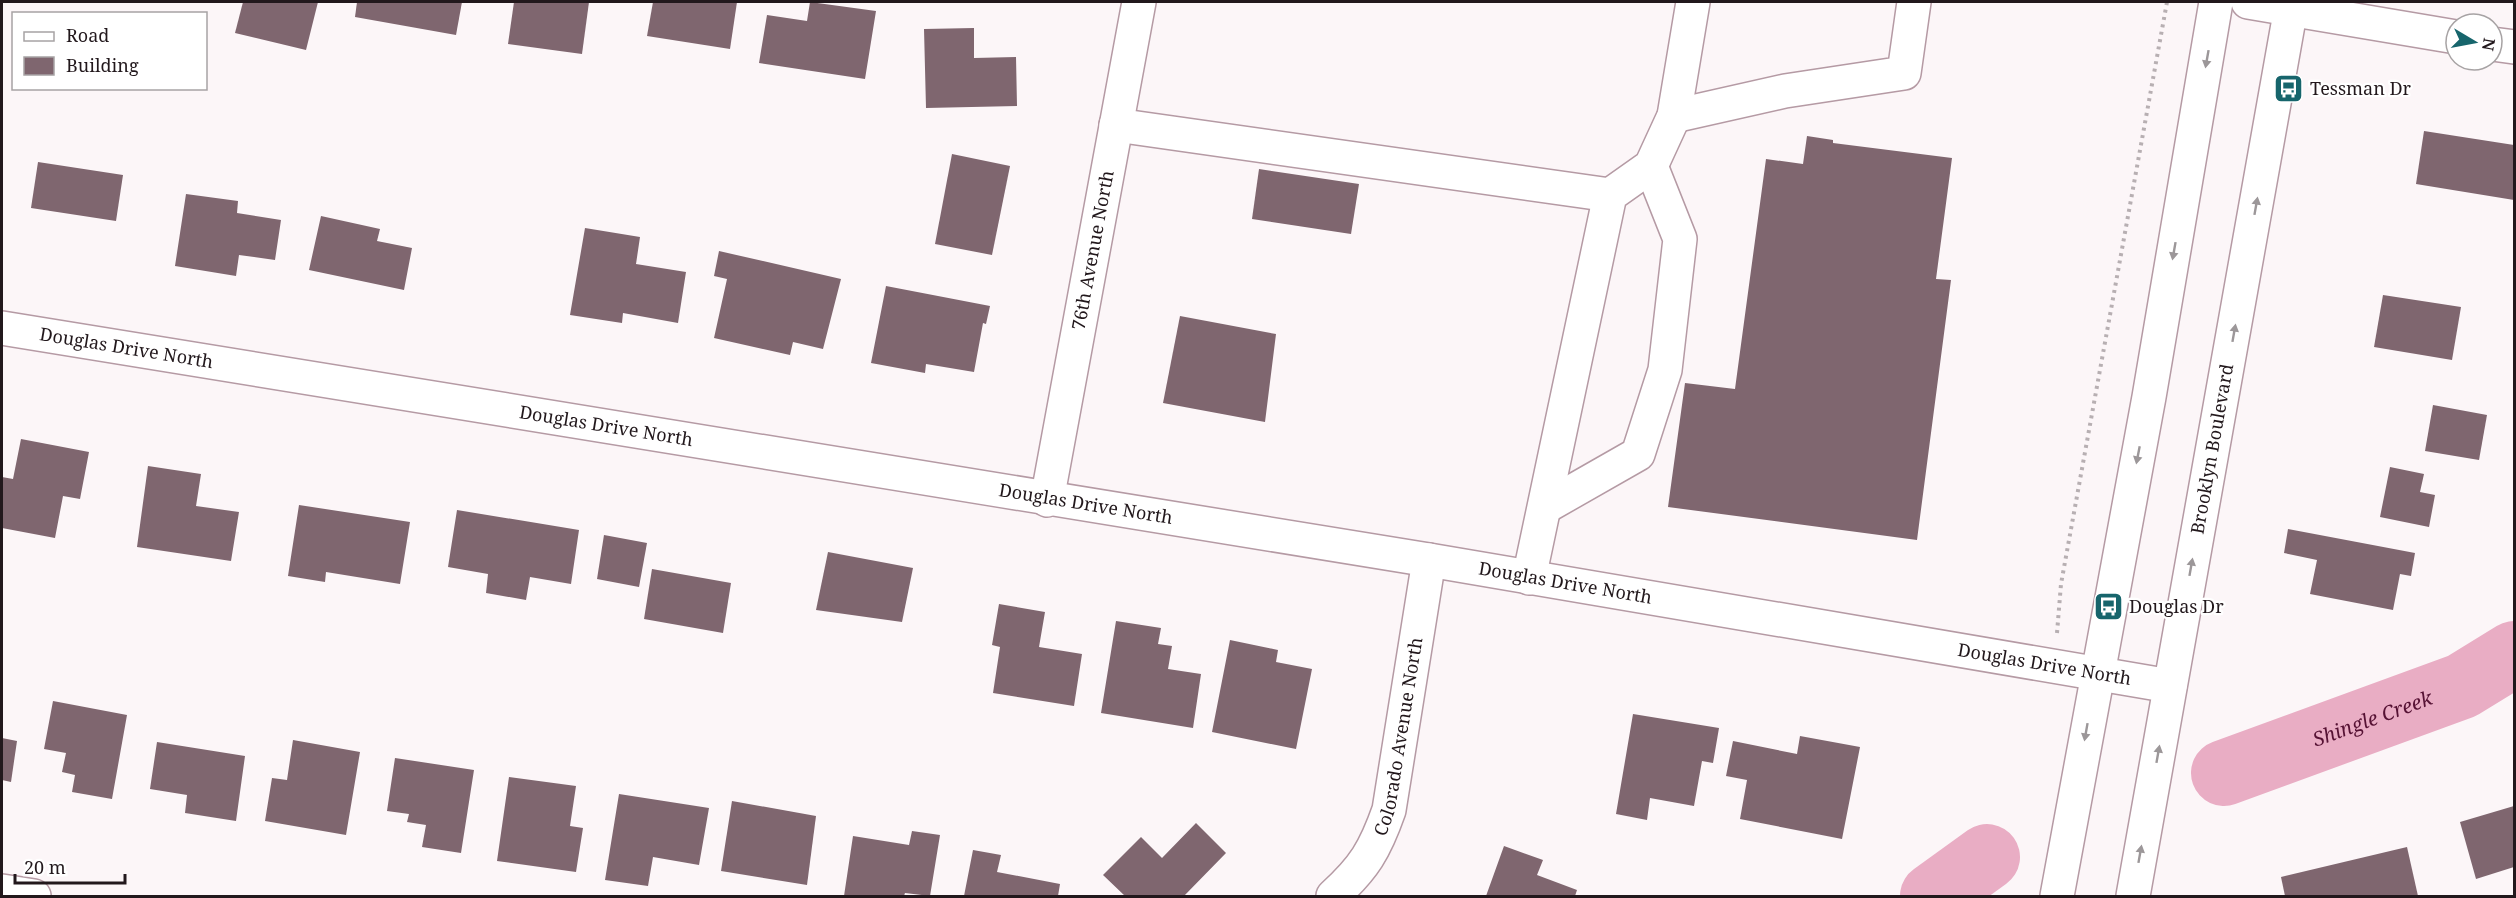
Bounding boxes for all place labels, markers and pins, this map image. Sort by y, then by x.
bus stop icon: Tessman Dr [2273,73,2305,105]
place label: Tessman Dr [2310,76,2412,100]
bus stop icon: Douglas Dr [2092,591,2124,623]
place label: Douglas Dr [2129,594,2224,618]

